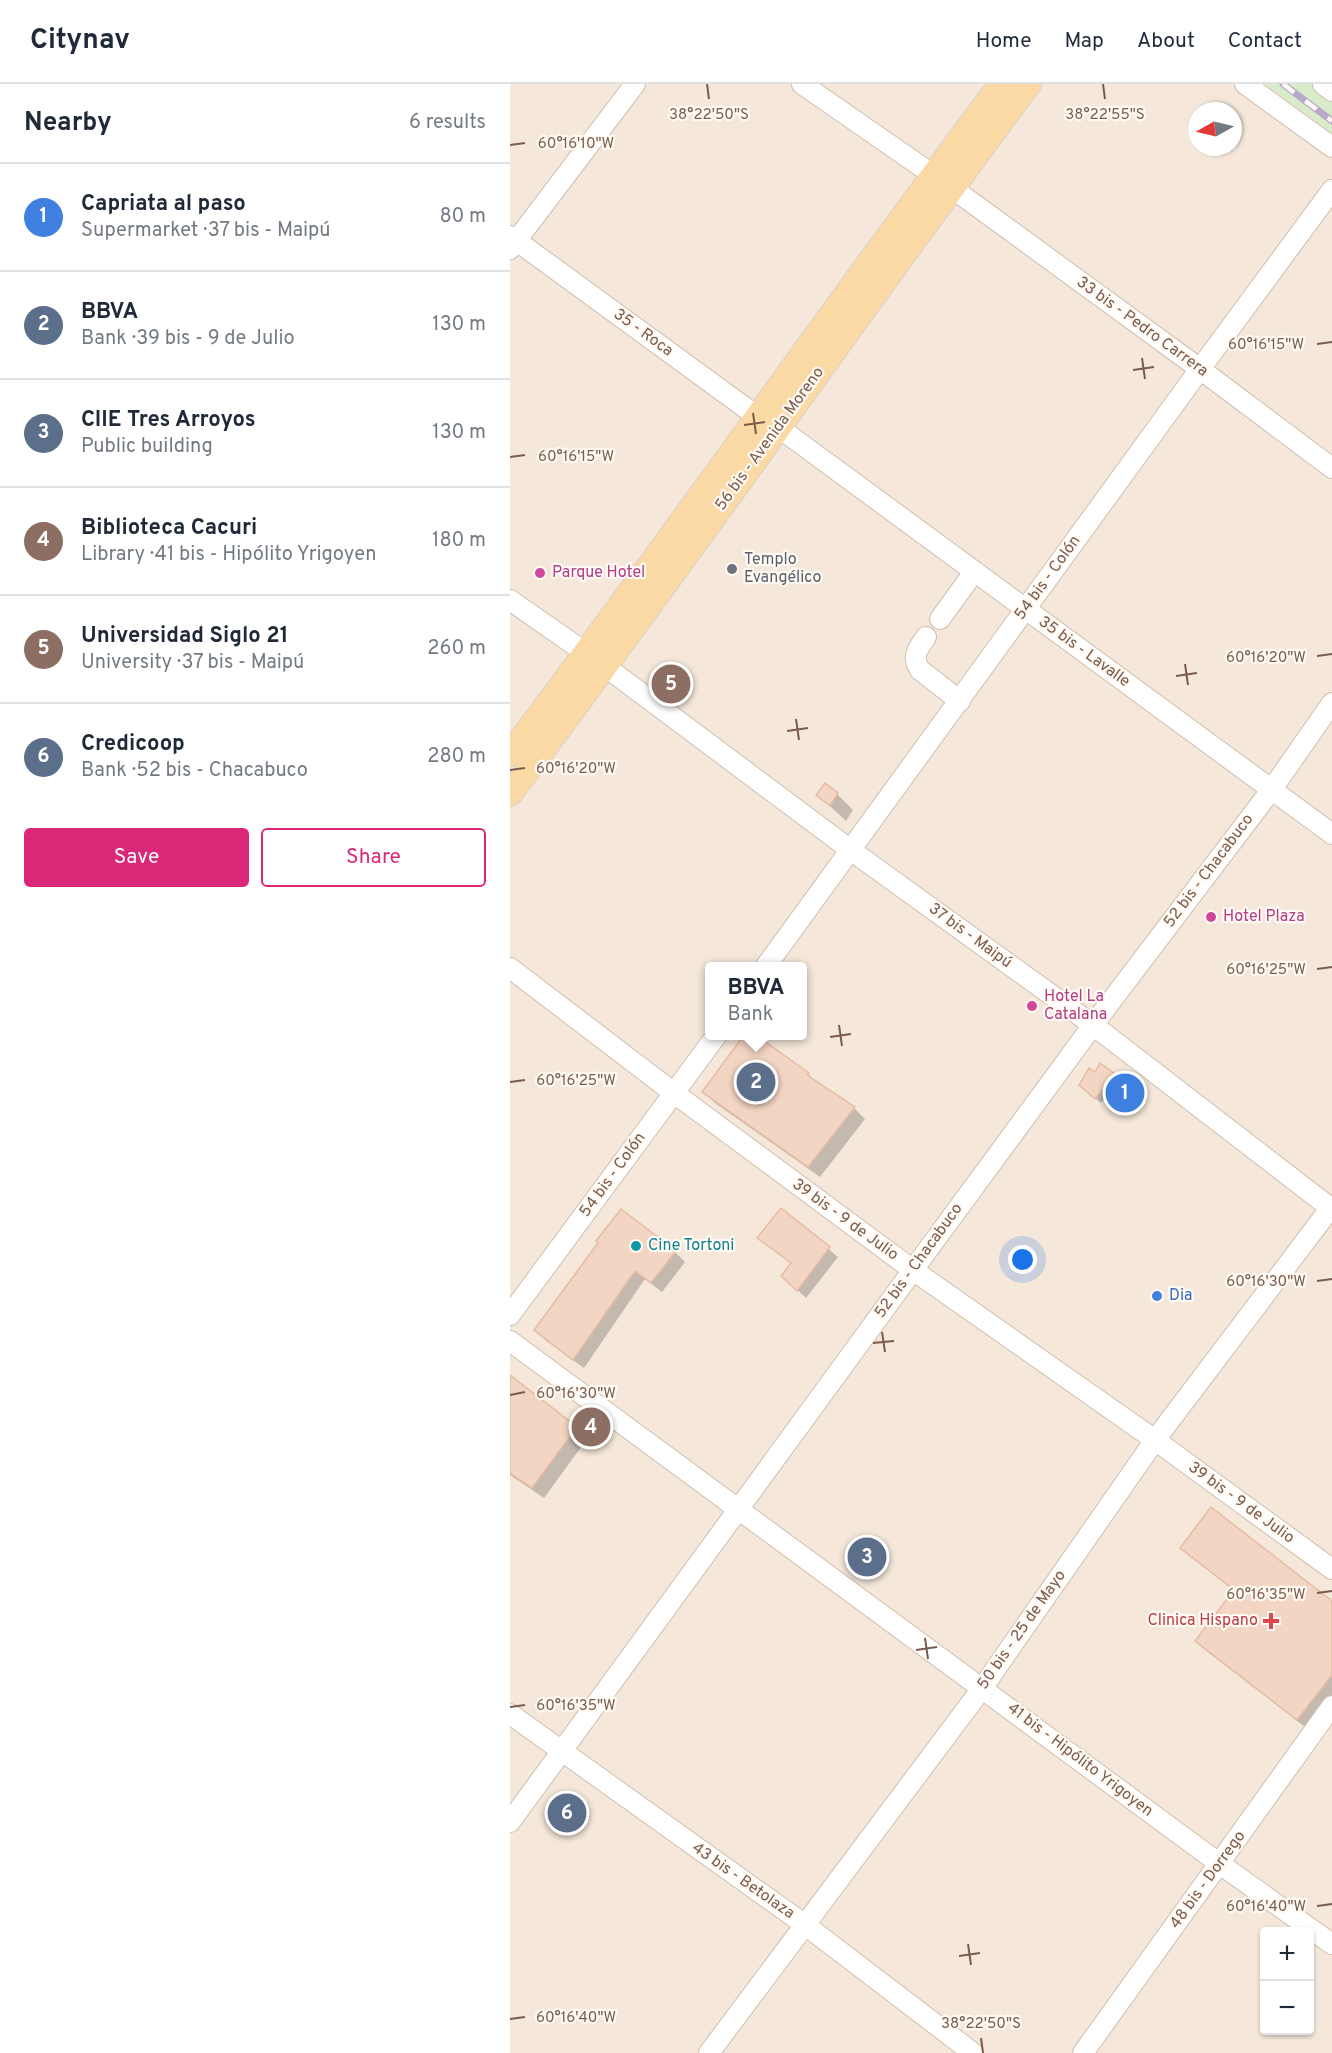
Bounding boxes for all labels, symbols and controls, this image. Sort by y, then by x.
text: Citynav [30,23,130,59]
text: Home [976,28,1032,55]
text: Map [1065,28,1104,55]
text: About [1137,28,1195,55]
text: Contact [1228,28,1302,55]
north arrow [1188,102,1242,156]
text: 38°22'50"S [669,106,749,125]
text: 38°22'55"S [1065,106,1145,125]
text: Nearby [24,107,112,140]
text: 6 results [409,110,486,136]
text: 60°16'10"W [538,135,614,154]
text: Capriata al paso [81,191,246,218]
text: 1 [40,204,48,230]
text: 80 m [440,204,486,230]
text: Supermarket · 37 bis - Maipú [81,218,331,244]
street label: 33 bis - Pedro Carrera [1072,272,1212,382]
text: BBVA [81,299,138,326]
street label: 35 - Roca [609,305,677,361]
text: 2 [37,312,50,338]
text: 130 m [432,312,486,338]
text: Bank · 39 bis - 9 de Julio [81,326,295,352]
text: 60°16'15"W [1228,336,1304,355]
street label: 56 bis - Avenida Moreno [711,363,829,515]
text: CIIE Tres Arroyos [81,407,256,434]
text: 3 [38,420,50,446]
text: 130 m [432,420,486,446]
text: Public building [81,434,213,460]
text: 60°16'15"W [538,448,614,467]
text: Biblioteca Cacuri [81,515,257,542]
text: 4 [37,528,50,554]
text: 180 m [432,528,486,554]
street label: 54 bis - Colón [1011,532,1085,624]
text: Library · 41 bis - Hipólito Yrigoyen [81,542,377,568]
place label: Templo Evangélico [744,550,821,588]
marker: Templo Evangélico [725,562,739,576]
place label: Parque Hotel [552,563,645,583]
marker: Parque Hotel [533,566,547,580]
street label: 35 bis - Lavalle [1034,612,1134,692]
text: Universidad Siglo 21 [81,623,289,650]
text: 5 [37,636,50,662]
text: 260 m [427,636,486,662]
text: 60°16'20"W [1226,649,1306,668]
text: University · 37 bis - Maipú [81,650,304,676]
pin: 5 [652,662,690,706]
text: Credicoop [81,731,185,758]
text: 6 [37,744,50,770]
text: 280 m [427,744,486,770]
text: Bank · 52 bis - Chacabuco [81,758,308,784]
text: 60°16'20"W [536,760,616,779]
street label: 52 bis - Chacabuco [1160,810,1258,932]
button: Save [24,828,249,887]
button: Share [261,828,486,887]
street label: 37 bis - Maipú [924,899,1016,973]
place label: Hotel Plaza [1223,907,1305,927]
marker: Hotel Plaza [1204,910,1218,924]
text: 60°16'25"W [1226,961,1306,980]
popup [705,962,807,1040]
text: BBVA [727,975,785,1002]
place label: Hotel La Catalana [1044,987,1107,1025]
marker: Hotel La Catalana [1025,999,1039,1013]
text: Bank [727,1002,773,1028]
pin: 2 [736,1060,776,1104]
pin: 1 [1106,1070,1144,1116]
text: 60°16'25"W [536,1072,616,1091]
street label: 54 bis - Colón [576,1129,650,1221]
street label: 39 bis - 9 de Julio [788,1175,902,1265]
street label: 52 bis - Chacabuco [871,1200,967,1322]
place label: Cine Tortoni [648,1236,734,1256]
marker: Cine Tortoni [629,1239,643,1253]
your location [1008,1245,1037,1274]
text: 60°16'30"W [1226,1273,1306,1292]
place label: Dia [1169,1286,1192,1306]
marker: Dia [1150,1289,1164,1303]
text: 60°16'30"W [536,1385,616,1404]
pin: 4 [572,1404,610,1450]
street label: 39 bis - 9 de Julio [1184,1458,1298,1548]
pin: 3 [848,1534,886,1580]
street label: 50 bis - 25 de Mayo [973,1566,1071,1694]
text: 60°16'35"W [1226,1586,1306,1605]
place label: Clinica Hispano [1147,1611,1258,1631]
marker: Clinica Hispano [1262,1612,1280,1630]
text: 60°16'35"W [536,1697,616,1716]
street label: 41 bis - Hipólito Yrigoyen [1003,1699,1157,1821]
pin: 6 [548,1790,586,1836]
street label: 48 bis - Dorrego [1166,1827,1250,1933]
street label: 43 bis - Betolaza [688,1838,798,1924]
text: 60°16'40"W [1226,1898,1306,1917]
map controls [1260,1927,1314,2035]
button: + [1260,1927,1314,1981]
button: − [1260,1981,1314,2035]
text: 60°16'40"W [536,2009,616,2028]
text: 38°22'50"S [941,2015,1021,2034]

